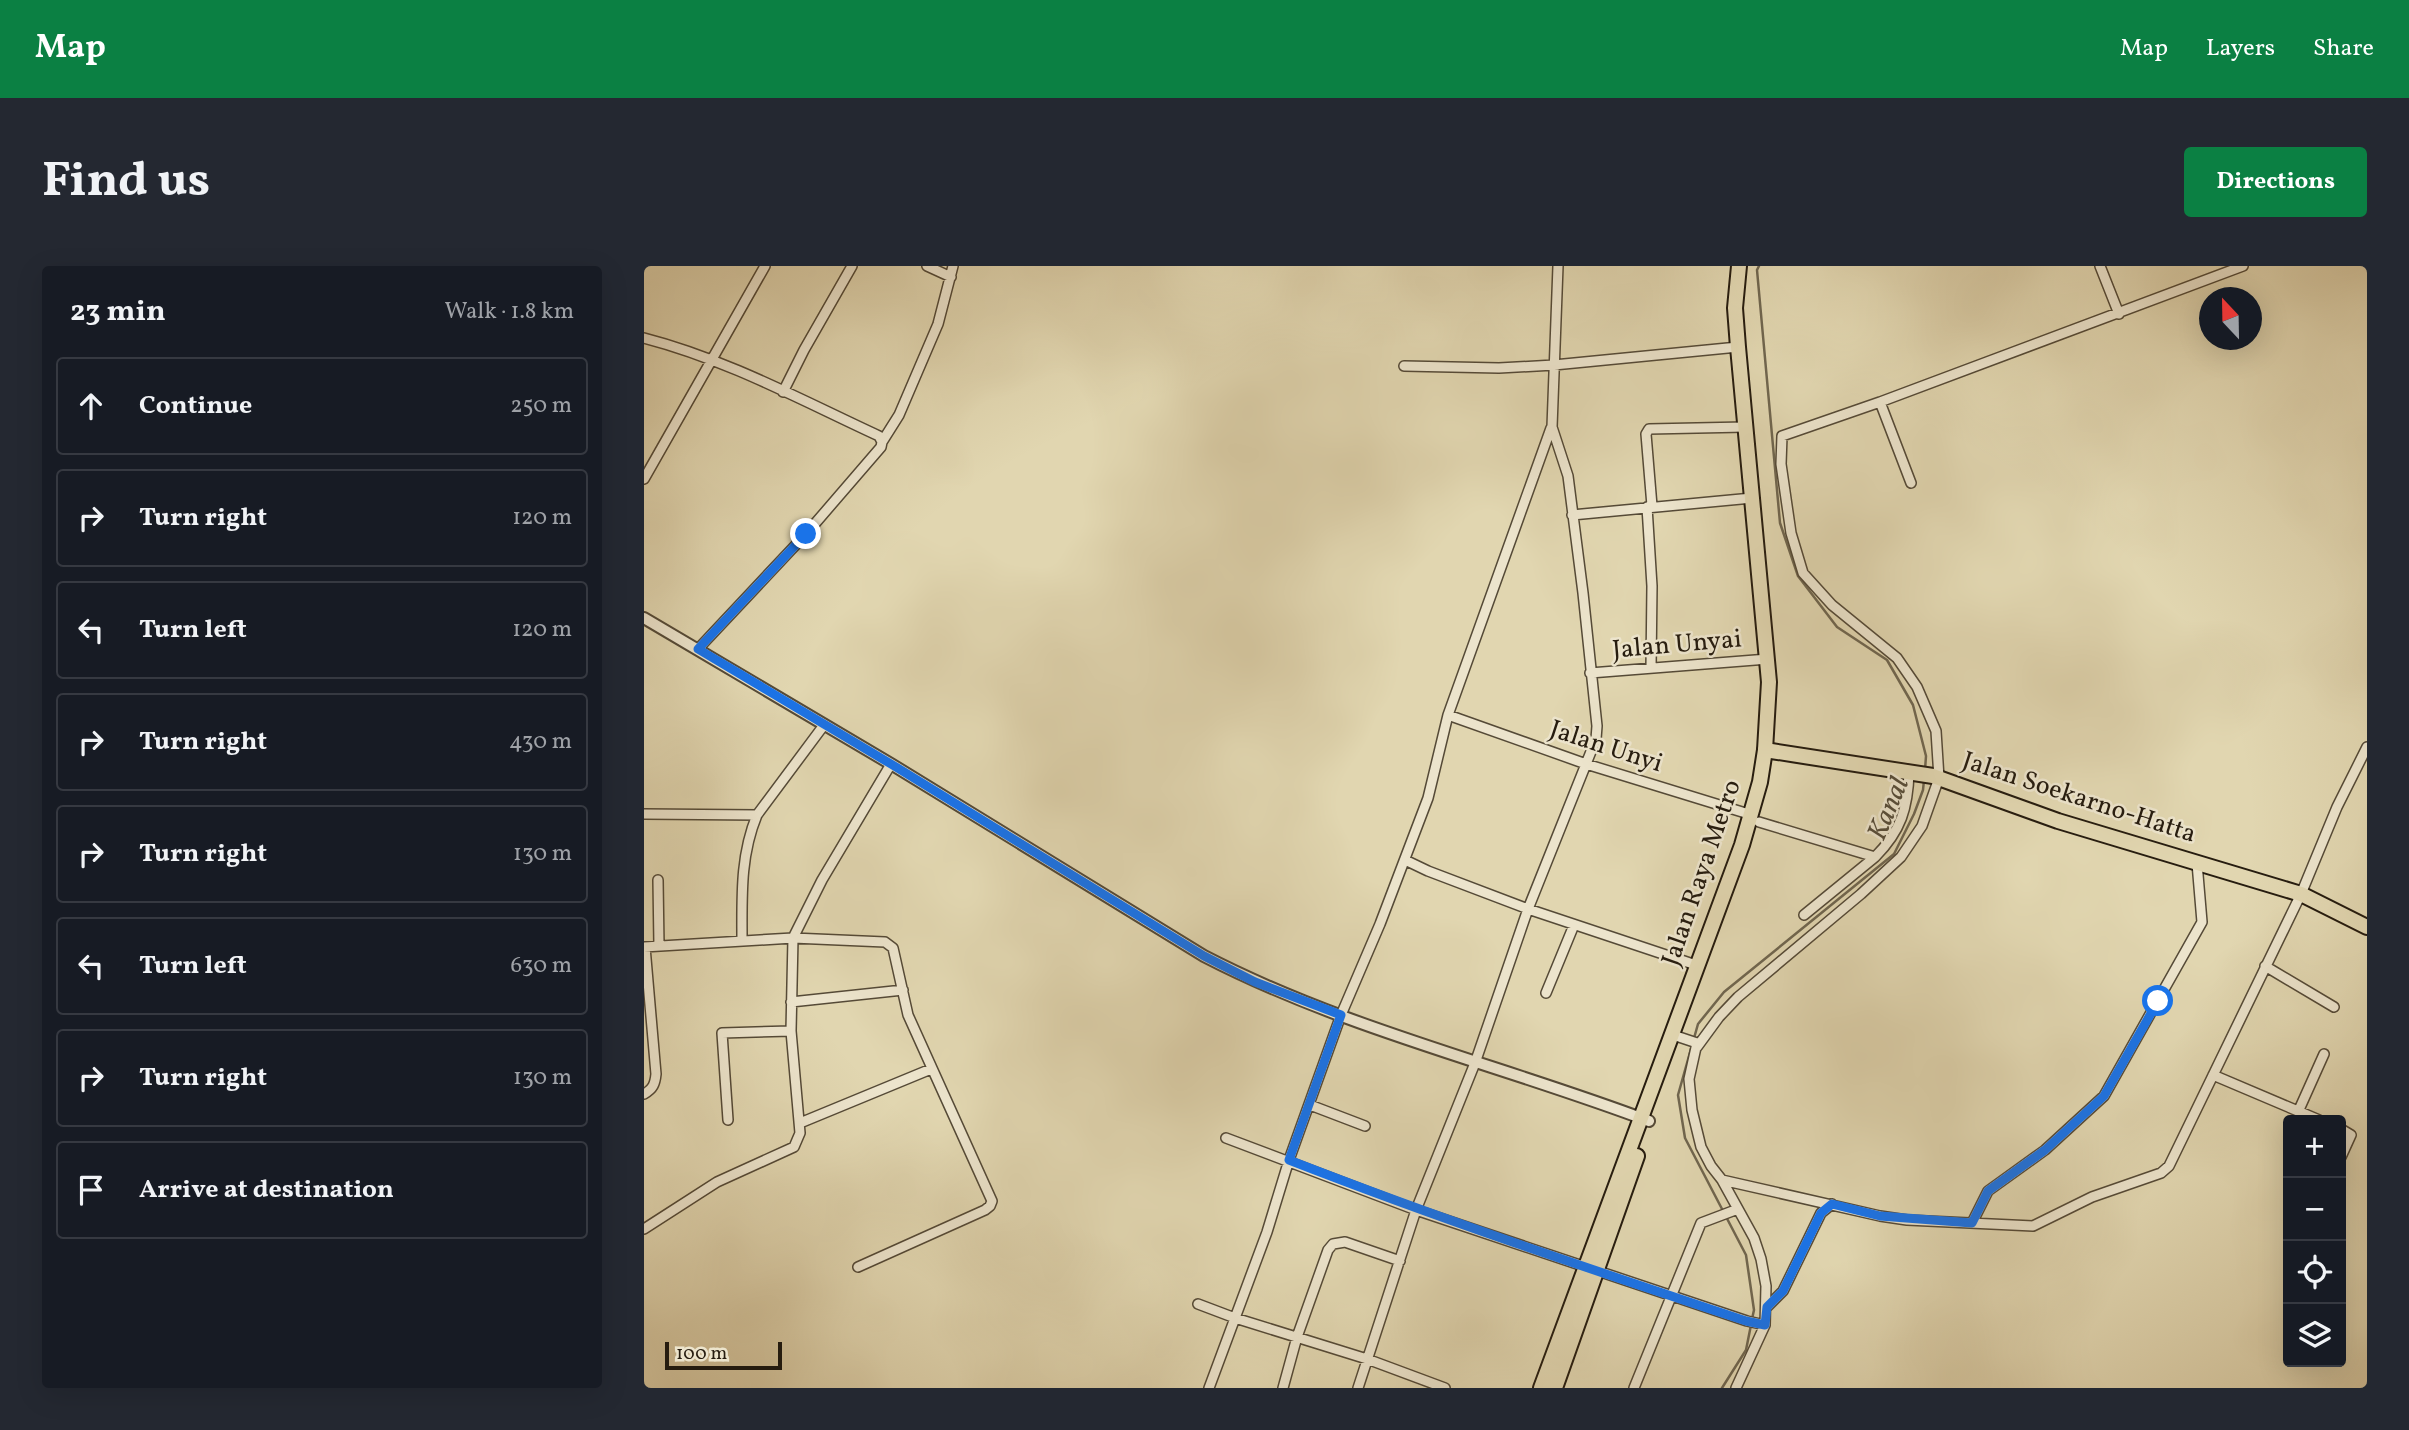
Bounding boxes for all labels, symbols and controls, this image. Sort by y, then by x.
text: Map [35,26,106,72]
text: Map [2120,32,2168,66]
text: Layers [2206,32,2275,66]
text: Share [2313,32,2374,66]
button: Directions [2184,147,2367,217]
text: Find us [42,148,210,217]
north arrow [2199,287,2262,350]
text: 23 min [70,291,166,333]
text: Walk · 1.8 km [444,296,574,328]
icon: ahead [72,387,110,425]
text: Continue [139,388,252,424]
text: 250 m [510,390,572,422]
icon: right [72,499,110,537]
text: Turn right [139,500,267,536]
text: 120 m [512,502,572,534]
route end [790,518,821,549]
icon: left [72,611,110,649]
text: Turn left [139,612,247,648]
text: 120 m [512,614,572,646]
street label: Jalan Unyai [1611,621,1743,669]
street label: Jalan Unyi [1545,712,1667,782]
icon: right [72,723,110,761]
text: Turn right [139,724,267,760]
text: 430 m [509,726,572,758]
street label: Jalan Soekarno-Hatta [1957,743,2201,853]
water label: Kanal [1858,771,1920,847]
street label: Jalan Raya Metro [1653,775,1751,971]
icon: right [72,835,110,873]
text: Turn right [139,836,267,872]
text: 130 m [513,838,572,870]
icon: left [72,947,110,985]
text: Turn left [139,948,247,984]
text: 630 m [511,950,572,982]
route start [2142,985,2173,1016]
icon: right [72,1059,110,1097]
text: Turn right [139,1060,267,1096]
text: 130 m [513,1062,572,1094]
map controls [2283,1115,2346,1367]
button: + [2283,1115,2346,1178]
icon: arrive [72,1171,110,1209]
text: Arrive at destination [139,1172,394,1208]
button: − [2283,1178,2346,1241]
button: locate [2283,1241,2346,1304]
button: layers [2283,1304,2346,1367]
scale bar [665,1339,782,1371]
text: 100 m [676,1341,727,1367]

